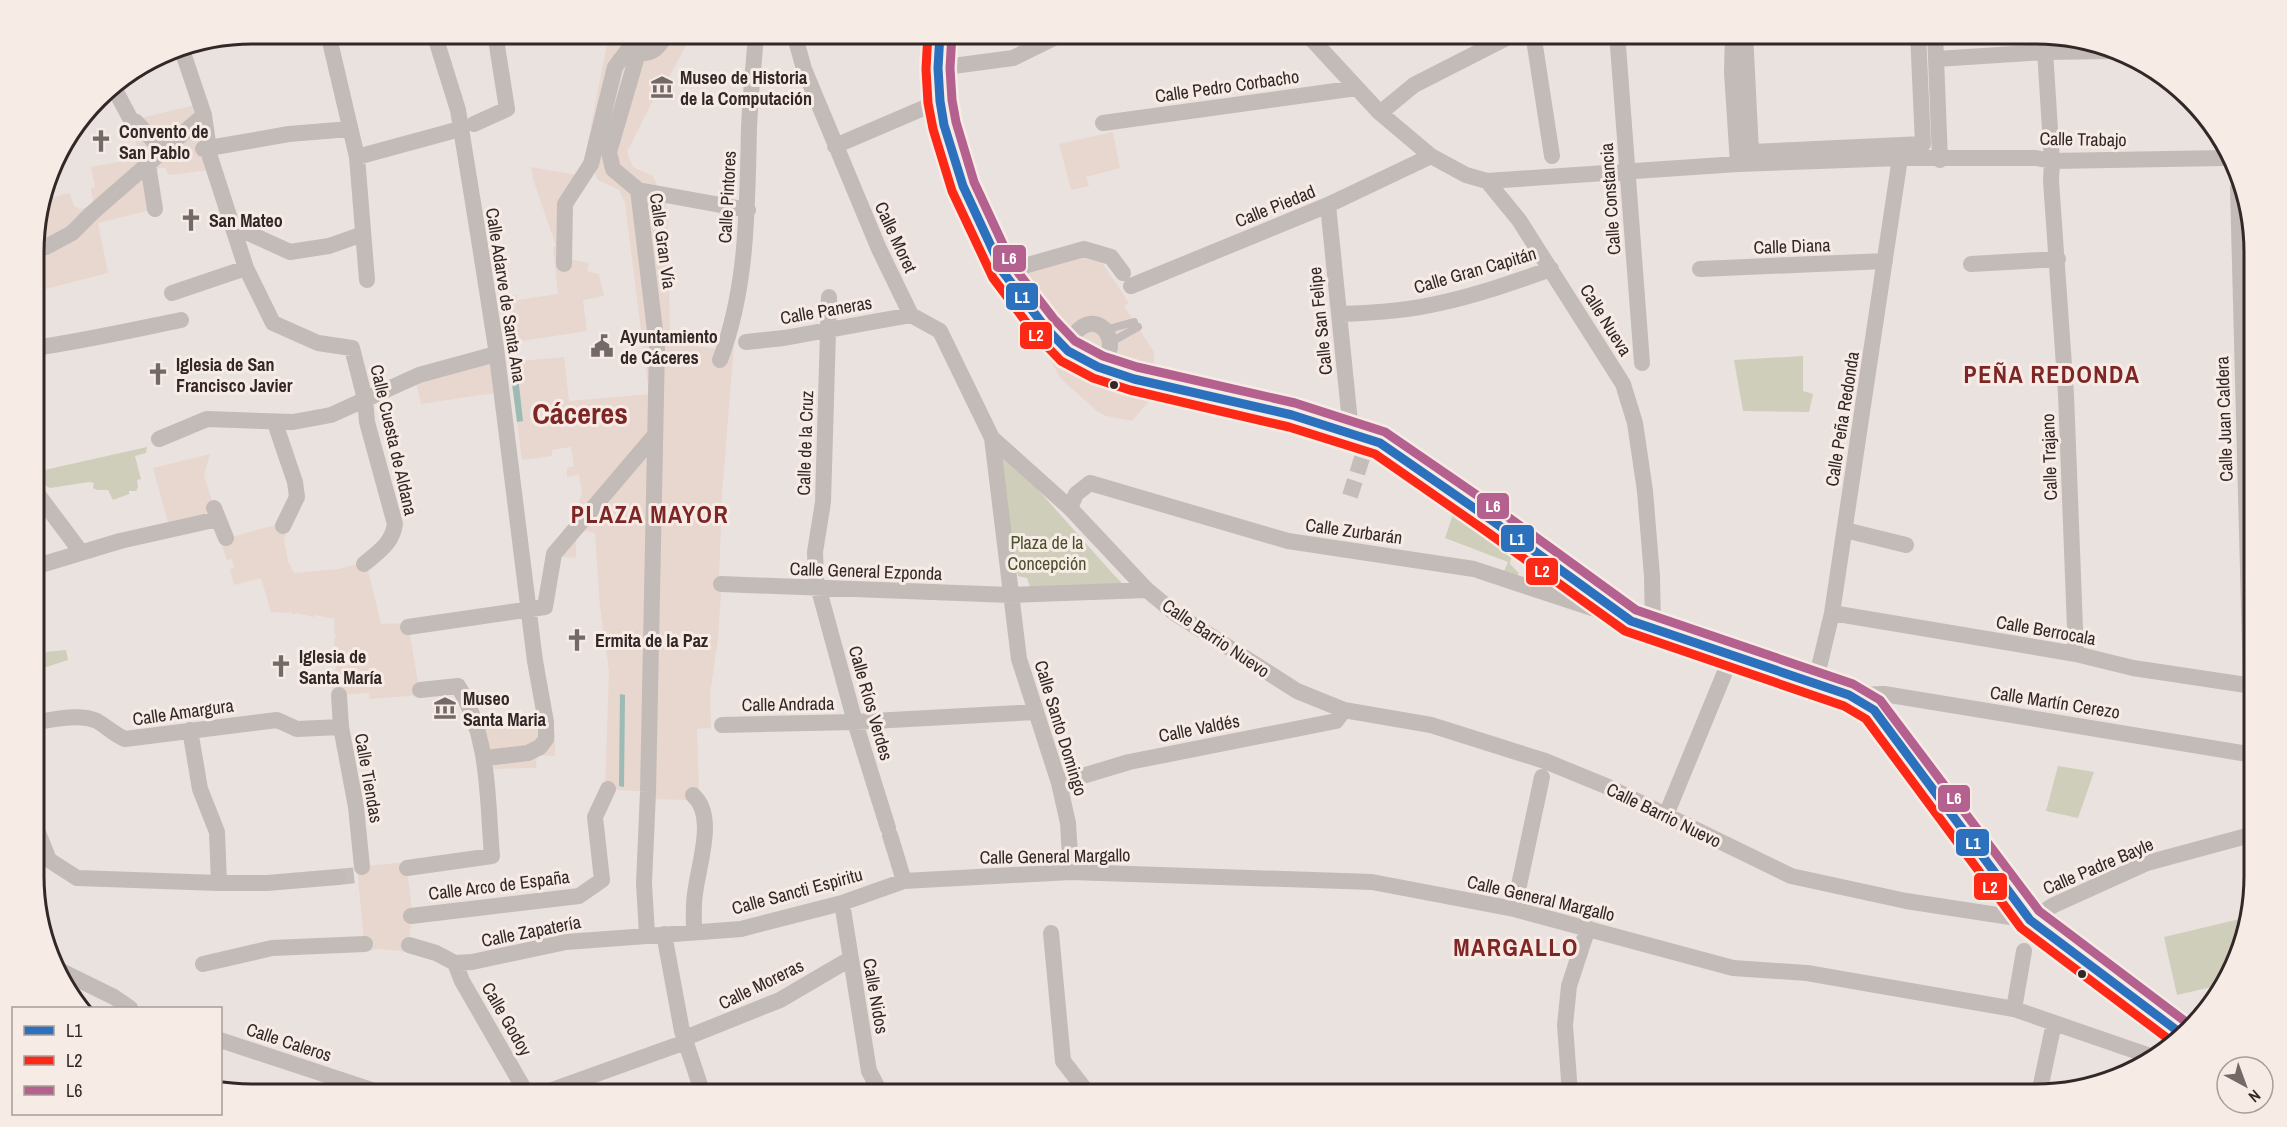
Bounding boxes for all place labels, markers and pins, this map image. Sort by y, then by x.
place label: Museo de Historia de la Computación [680,65,812,111]
museum icon: Museo de Historia de la Computación [649,74,675,100]
place label: Convento de San Pablo [119,119,208,165]
church icon: Convento de San Pablo [88,128,114,154]
church icon: San Mateo [178,207,204,233]
place label: San Mateo [209,208,283,233]
place label: Ayuntamiento de Cáceres [620,324,718,370]
public building icon: Ayuntamiento de Cáceres [589,333,615,359]
place label: Iglesia de San Francisco Javier [176,352,293,398]
church icon: Iglesia de San Francisco Javier [145,361,171,387]
unlabelled marker [1108,379,1120,391]
church icon: Ermita de la Paz [564,627,590,653]
place label: Ermita de la Paz [595,628,709,653]
place label: Iglesia de Santa María [299,644,383,690]
church icon: Iglesia de Santa María [268,653,294,679]
place label: Museo Santa Maria [463,686,547,732]
museum icon: Museo Santa Maria [432,695,458,721]
unlabelled marker [2076,968,2088,980]

